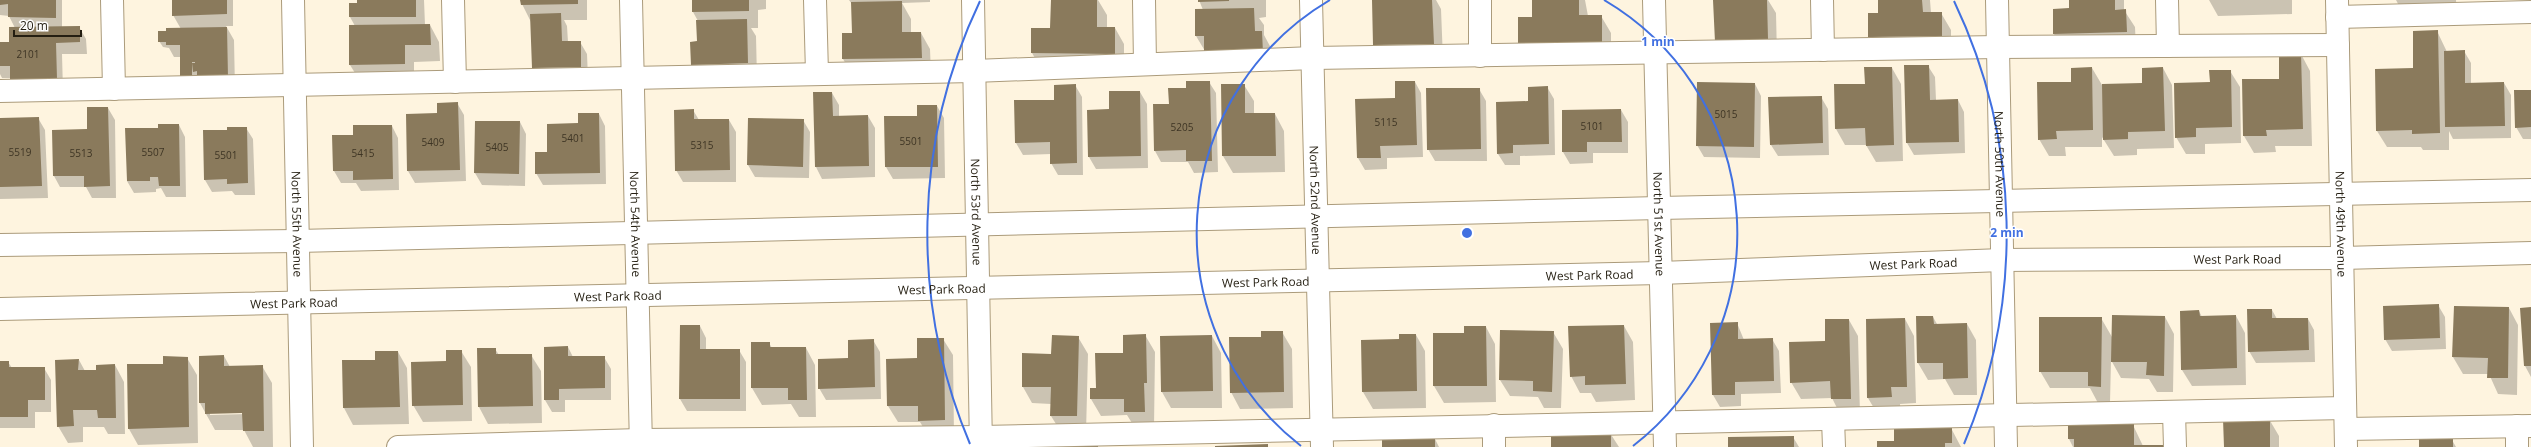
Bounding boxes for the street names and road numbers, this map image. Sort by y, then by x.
street label: North 50th Avenue [1991,111,2010,218]
street label: North 52nd Avenue [1306,145,1326,255]
street label: North 53rd Avenue [967,158,986,266]
street label: North 55th Avenue [288,171,307,277]
street label: North 54th Avenue [626,171,646,278]
street label: North 51st Avenue [1650,171,1669,277]
street label: North 49th Avenue [2332,171,2351,277]
street label: West Park Road [2193,250,2281,267]
street label: West Park Road [1869,253,1958,274]
street label: West Park Road [1546,265,1634,284]
street label: West Park Road [1222,272,1310,291]
street label: West Park Road [898,279,986,298]
street label: West Park Road [574,286,662,305]
street label: West Park Road [250,293,338,312]

